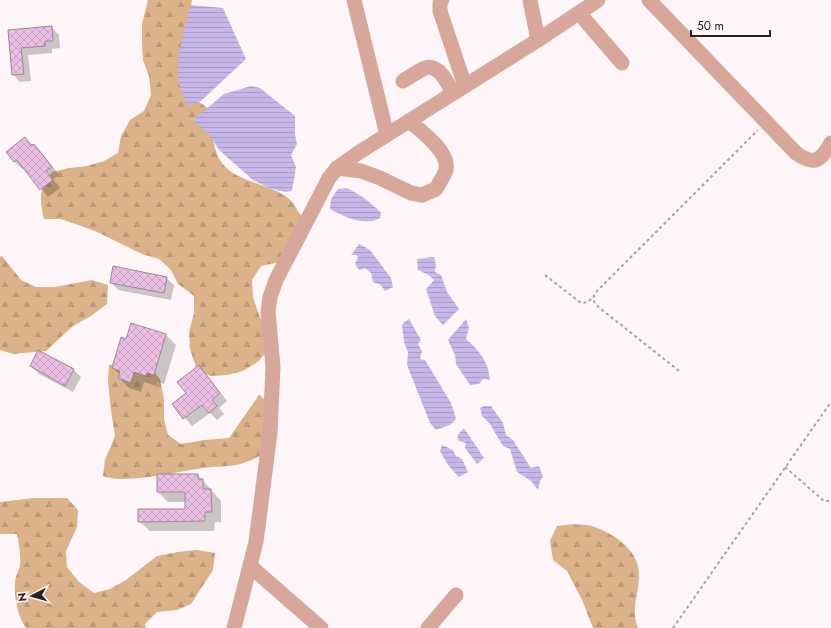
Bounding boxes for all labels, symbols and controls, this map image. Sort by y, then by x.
scale bar [691,12,770,38]
text: 50 m [697,17,724,35]
north arrow [12,576,52,616]
text: N [14,592,30,602]

